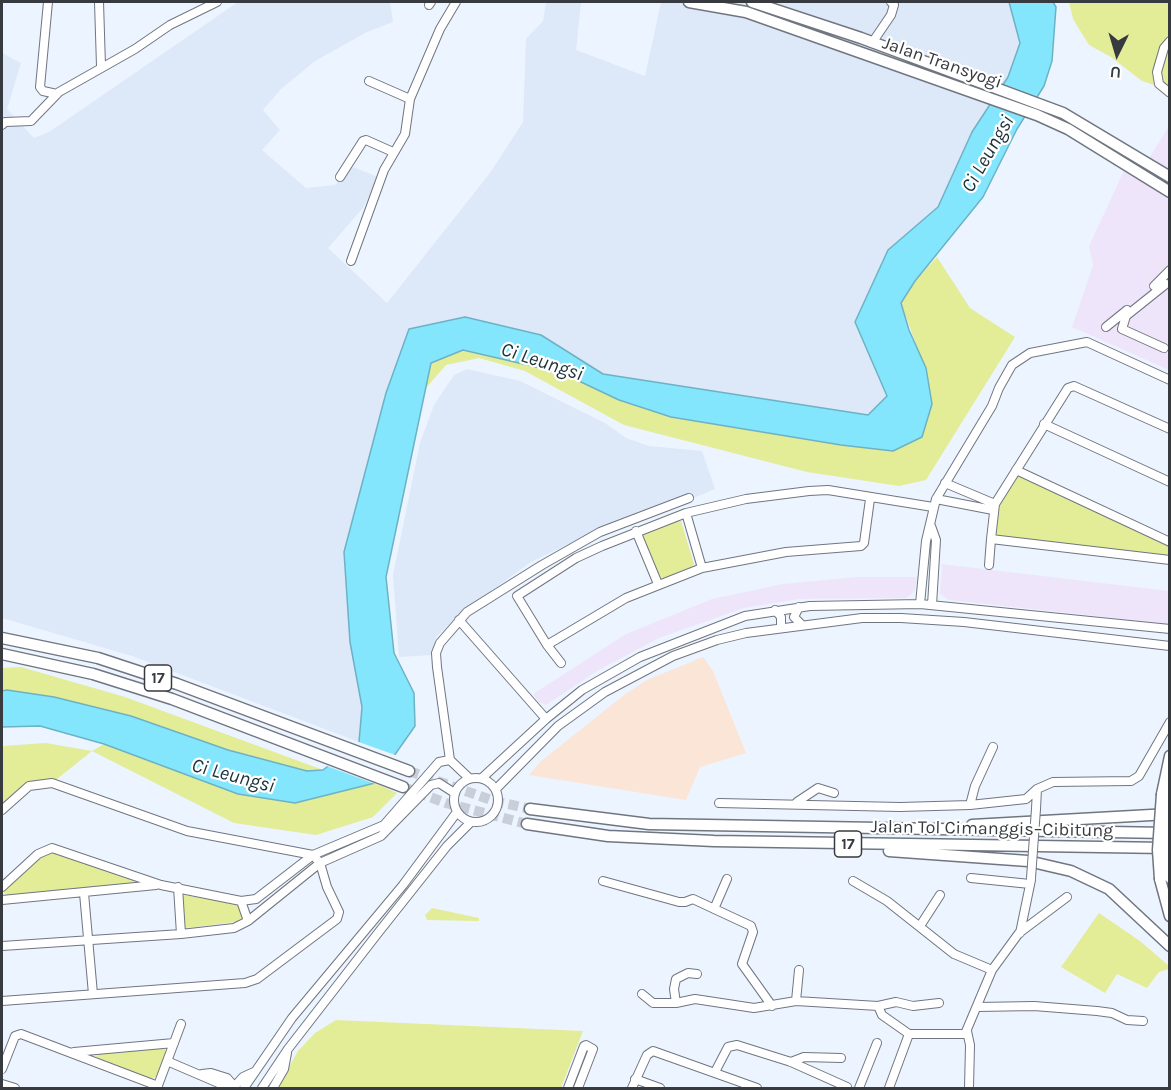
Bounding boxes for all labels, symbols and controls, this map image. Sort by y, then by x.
north arrow [1087,24,1147,84]
street label: Jalan Transyogi [879,32,1005,94]
text: U [1109,62,1122,82]
water label: Ci Leungsi [956,111,1020,197]
water label: Ci Leungsi [498,337,586,387]
road number: 17 [144,665,172,691]
water label: Ci Leungsi [189,753,277,799]
street label: Jalan Tol Cimanggis–Cibitung [870,816,1114,842]
road number: 17 [834,831,862,857]

